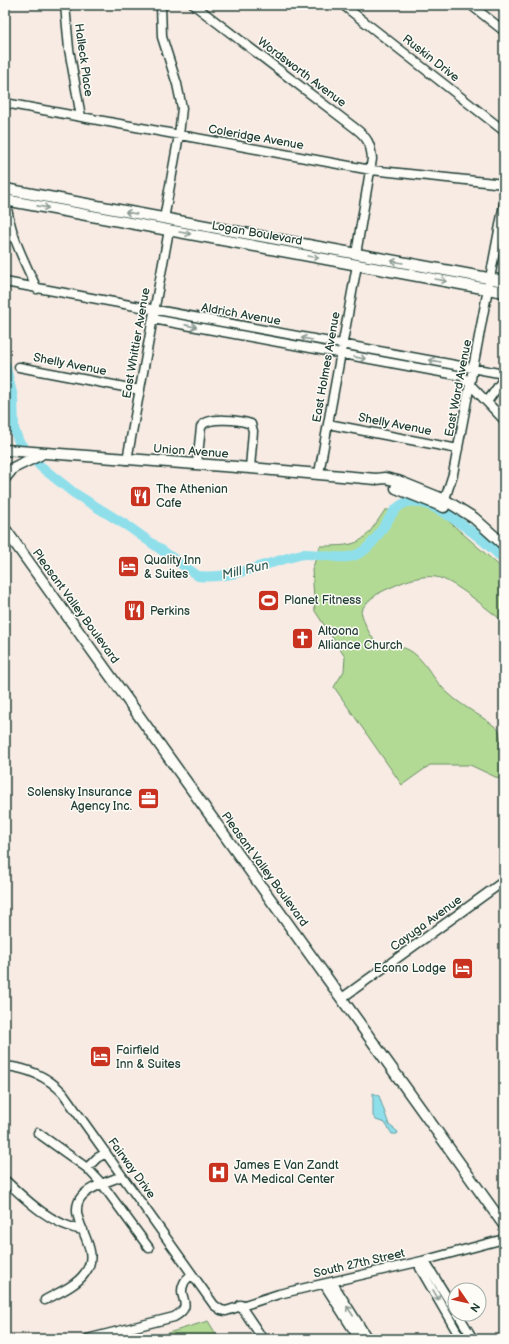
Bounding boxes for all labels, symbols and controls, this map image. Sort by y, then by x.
street label: Halleck Place [71,22,96,98]
street label: Ruskin Drive [399,32,462,85]
street label: Wordsworth Avenue [254,34,349,111]
street label: Coleridge Avenue [207,122,305,153]
one-way arrow [36,203,49,211]
one-way arrow [125,208,138,216]
street label: Logan Boulevard [210,218,304,249]
one-way arrow [178,229,191,237]
one-way arrow [306,253,319,261]
one-way arrow [391,257,404,265]
one-way arrow [434,276,447,284]
street label: East Whittier Avenue [119,287,154,400]
street label: Aldrich Avenue [200,300,282,329]
street label: East Holmes Avenue [309,310,344,424]
one-way arrow [184,322,197,330]
one-way arrow [301,334,314,342]
street label: East Ward Avenue [442,338,475,438]
street label: Shelly Avenue [32,350,108,379]
one-way arrow [353,354,366,362]
one-way arrow [429,357,442,365]
street label: Shelly Avenue [357,410,433,439]
street label: Union Avenue [153,441,229,462]
place label: The Athenian Cafe [156,482,228,511]
restaurant icon: The Athenian Cafe [128,483,154,509]
street label: Pleasant Valley Boulevard [29,546,122,667]
place label: Quality Inn & Suites [144,553,201,582]
hotel icon: Quality Inn & Suites [116,554,142,580]
water label: Mill Run [220,557,270,583]
sports icon: Planet Fitness [256,587,282,613]
place label: Planet Fitness [284,593,361,608]
restaurant icon: Perkins [122,598,148,624]
place label: Perkins [150,604,190,619]
place label: Altoona Alliance Church [318,624,403,653]
church icon: Altoona Alliance Church [289,625,315,651]
place label: Solensky Insurance Agency Inc. [27,785,132,814]
office icon: Solensky Insurance Agency Inc. [135,786,161,812]
street label: Pleasant Valley Boulevard [218,809,311,930]
street label: Cayuga Avenue [388,892,465,954]
hotel icon: Econo Lodge [449,955,475,981]
place label: Econo Lodge [374,961,446,976]
place label: Fairfield Inn & Suites [116,1043,181,1072]
hotel icon: Fairfield Inn & Suites [87,1044,113,1070]
street label: Fairway Drive [104,1135,159,1202]
place label: James E Van Zandt VA Medical Center [234,1158,339,1187]
hospital icon: James E Van Zandt VA Medical Center [206,1159,232,1185]
street label: South 27th Street [312,1246,407,1281]
north arrow [447,1282,487,1322]
one-way arrow [432,1289,440,1301]
text: N [467,1300,483,1314]
one-way arrow [346,1305,354,1316]

